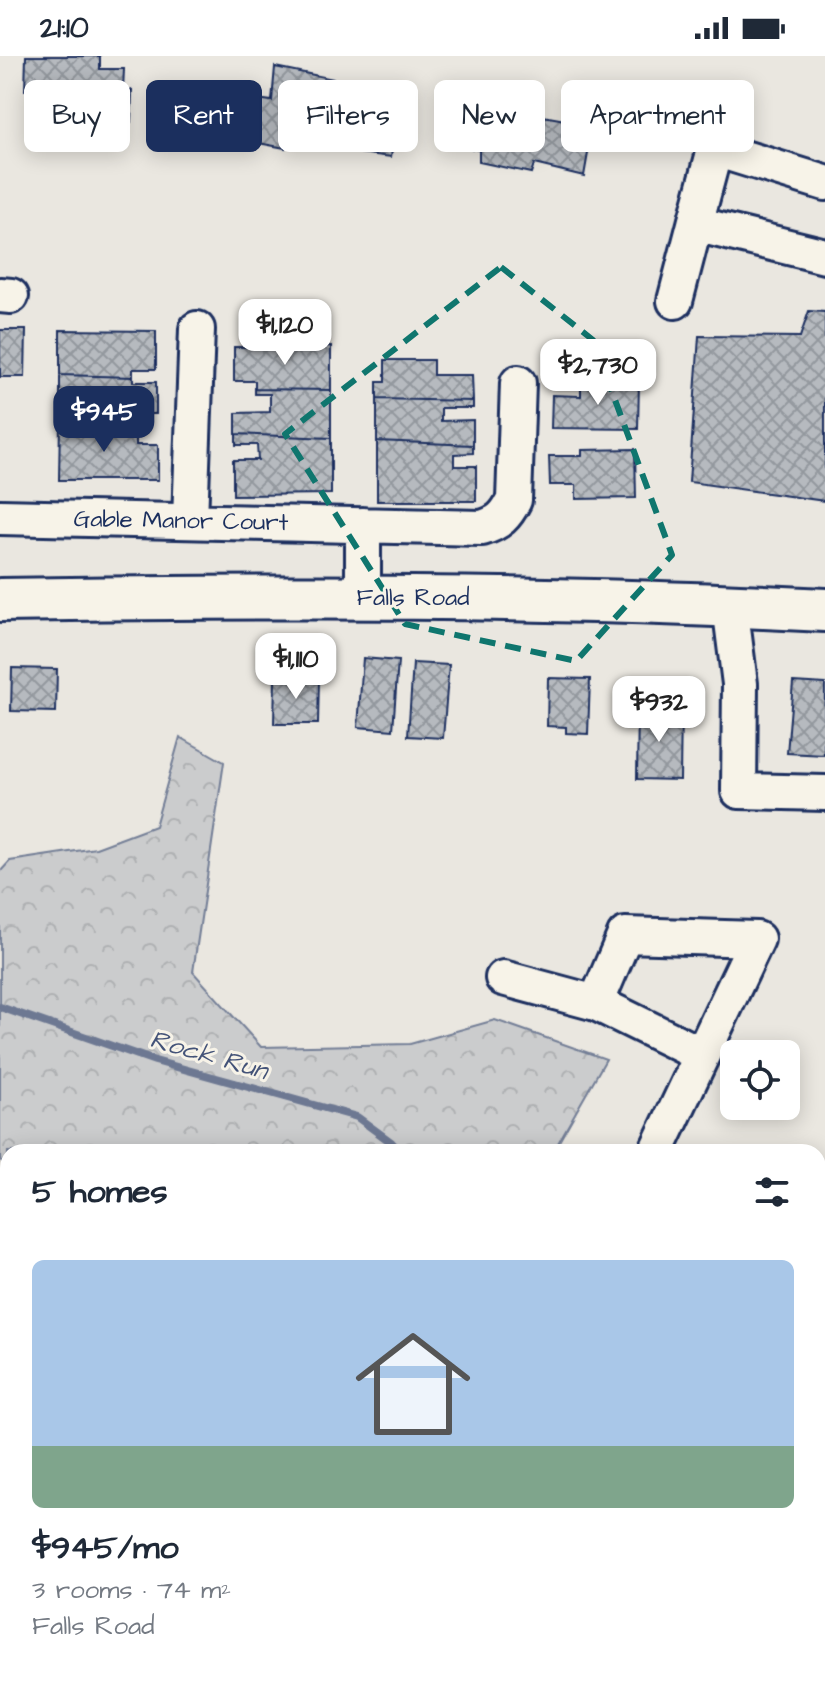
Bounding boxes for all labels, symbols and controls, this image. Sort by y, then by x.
text: 21:10 [40,7,89,49]
chip: Buy [24,80,130,152]
chip: Rent [146,80,262,152]
chip: Filters [278,80,418,152]
chip: New [434,80,545,152]
chip: Apartment [561,80,754,152]
pin: $1,120 [220,299,350,367]
text: $1,120 [256,307,314,343]
pin: $2,730 [533,339,663,407]
text: $2,730 [558,347,638,383]
pin: $945 [57,386,151,454]
text: $945 [71,394,137,430]
street label: Gable Manor Court [73,502,289,540]
street label: Falls Road [356,581,470,615]
pin: $1,110 [231,633,361,701]
text: $1,110 [273,641,319,677]
pin: $932 [612,676,706,744]
text: $932 [630,684,688,720]
water label: Rock Run [146,1021,274,1089]
map controls [720,1040,800,1120]
button: locate [720,1040,800,1120]
text: 5 homes [32,1168,168,1216]
icon: filters [750,1170,794,1214]
icon: home [341,1312,485,1456]
text: $945/mo [32,1524,179,1572]
text: 3 rooms · 74 m² [32,1572,231,1608]
text: Falls Road [32,1608,155,1644]

